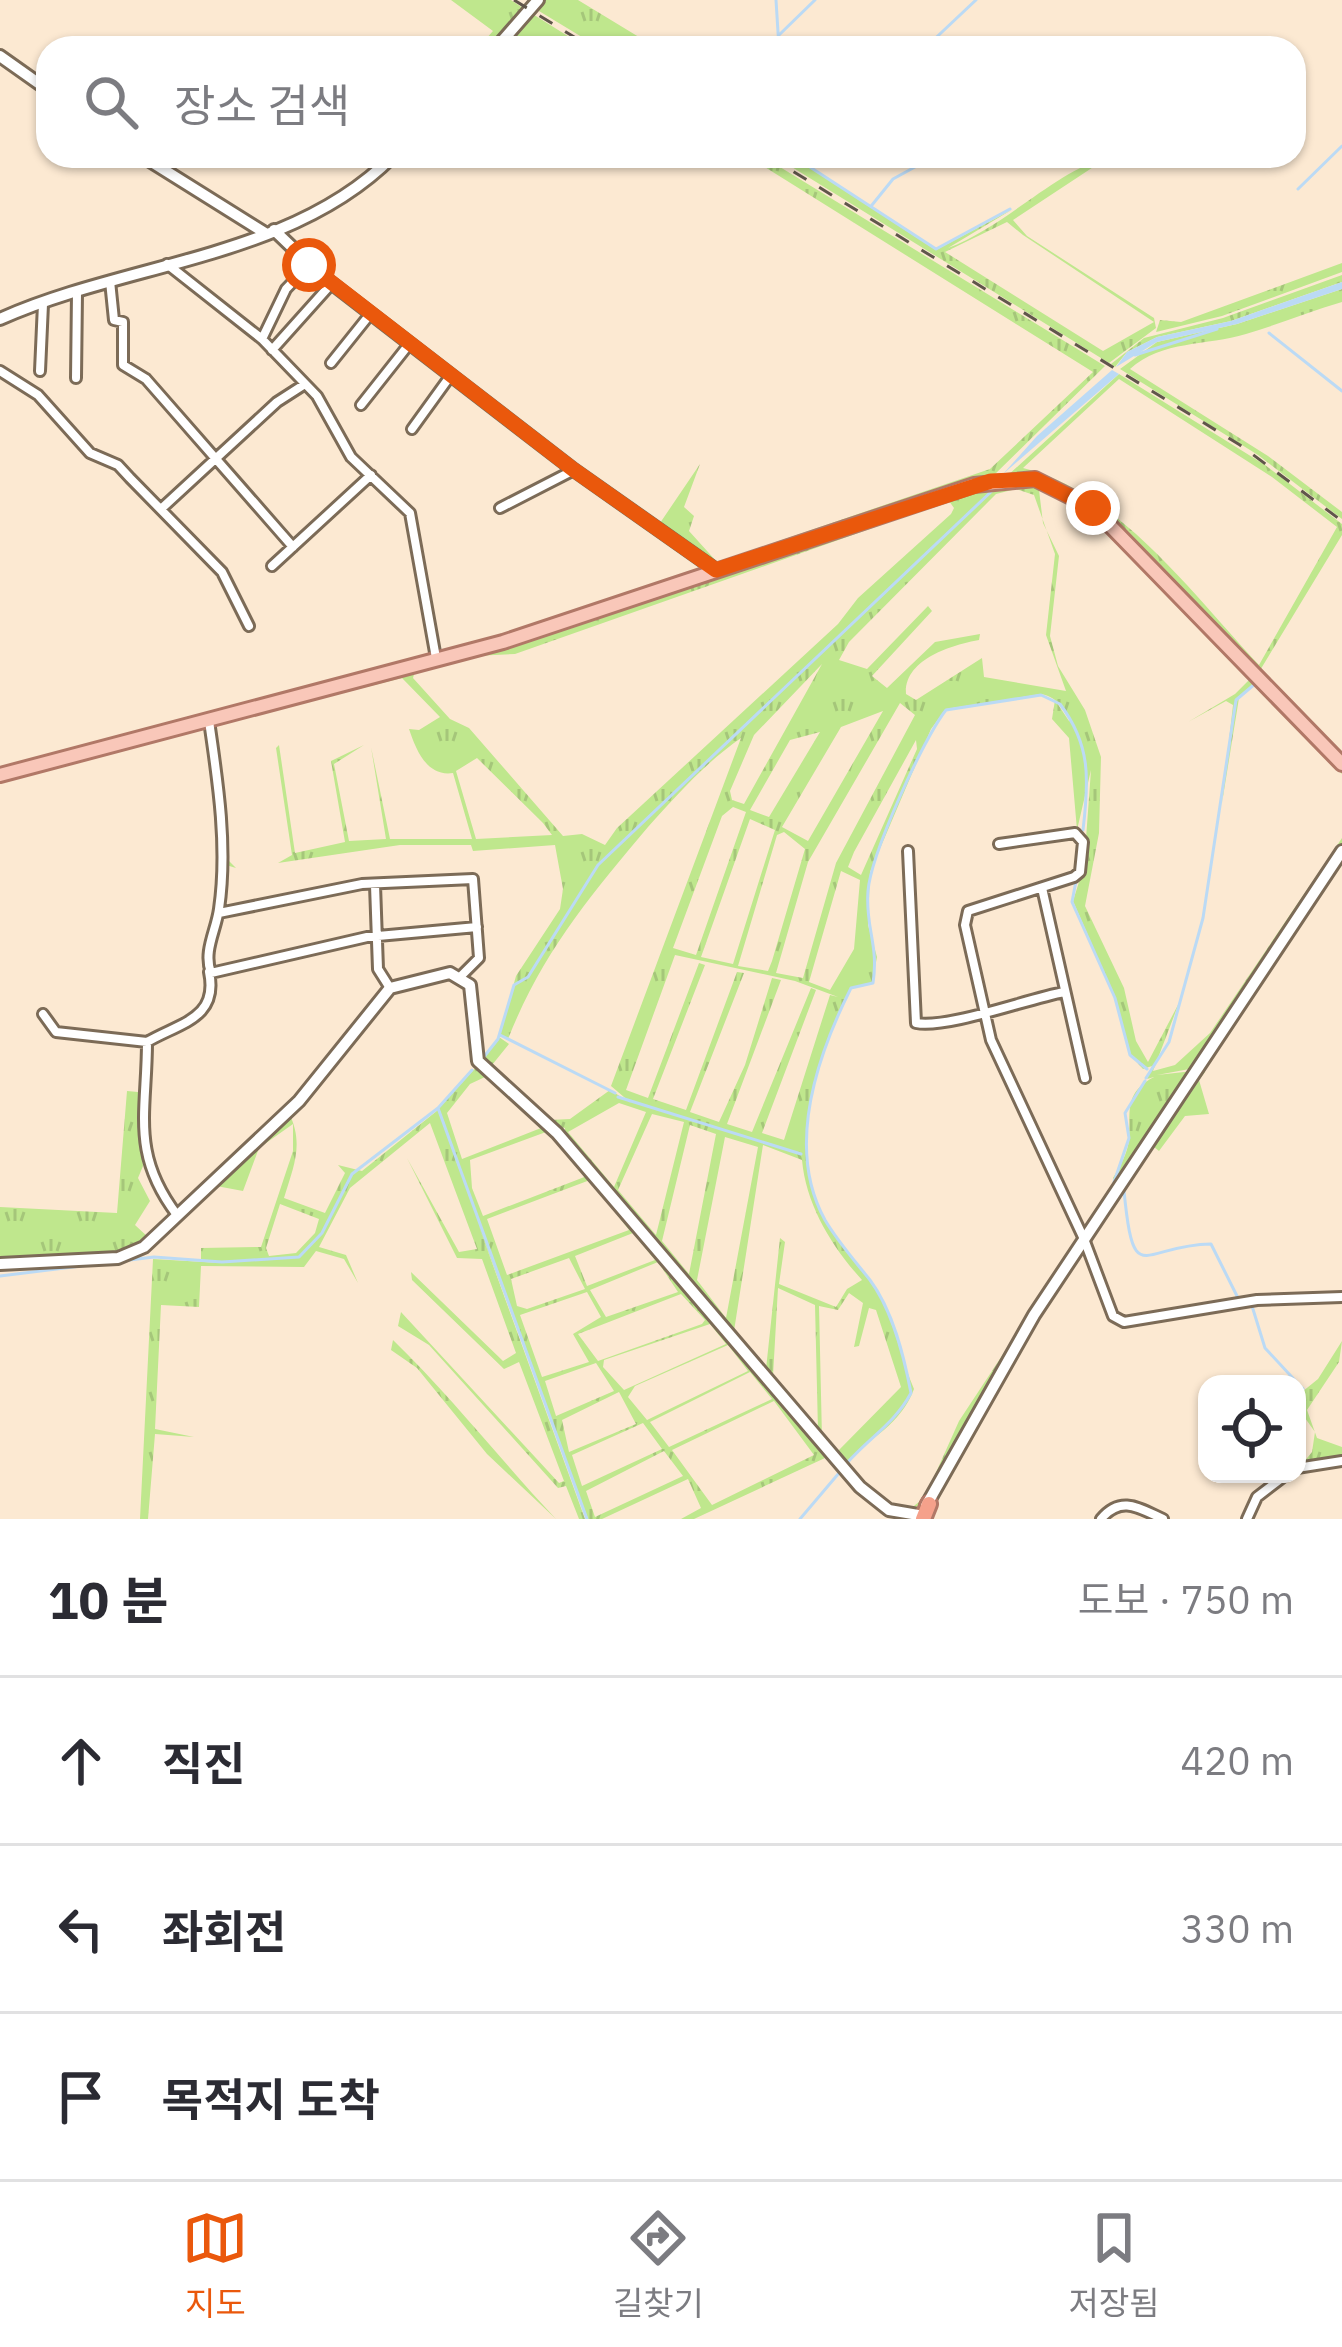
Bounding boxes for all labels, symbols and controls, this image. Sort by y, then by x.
search box [36,36,1306,168]
icon: search [78,69,144,135]
text: 장소 검색 [174,76,350,134]
route start [282,238,336,292]
route end [1066,481,1120,535]
map controls [1198,1375,1306,1483]
button: locate [1198,1375,1306,1483]
text: 10 분 [48,1567,168,1633]
text: 도보 · 750 m [1078,1574,1294,1625]
icon: ahead [48,1728,114,1794]
text: 직진 [162,1734,245,1792]
text: 420 m [1181,1735,1294,1786]
icon: left [48,1896,114,1962]
text: 좌회전 [162,1902,286,1960]
text: 330 m [1181,1903,1294,1954]
icon: arrive [48,2064,114,2130]
text: 목적지 도착 [162,2070,380,2128]
tab: 지도 [182,2205,248,2325]
tab: 길찾기 [613,2205,704,2325]
tab: 저장됨 [1069,2205,1160,2325]

